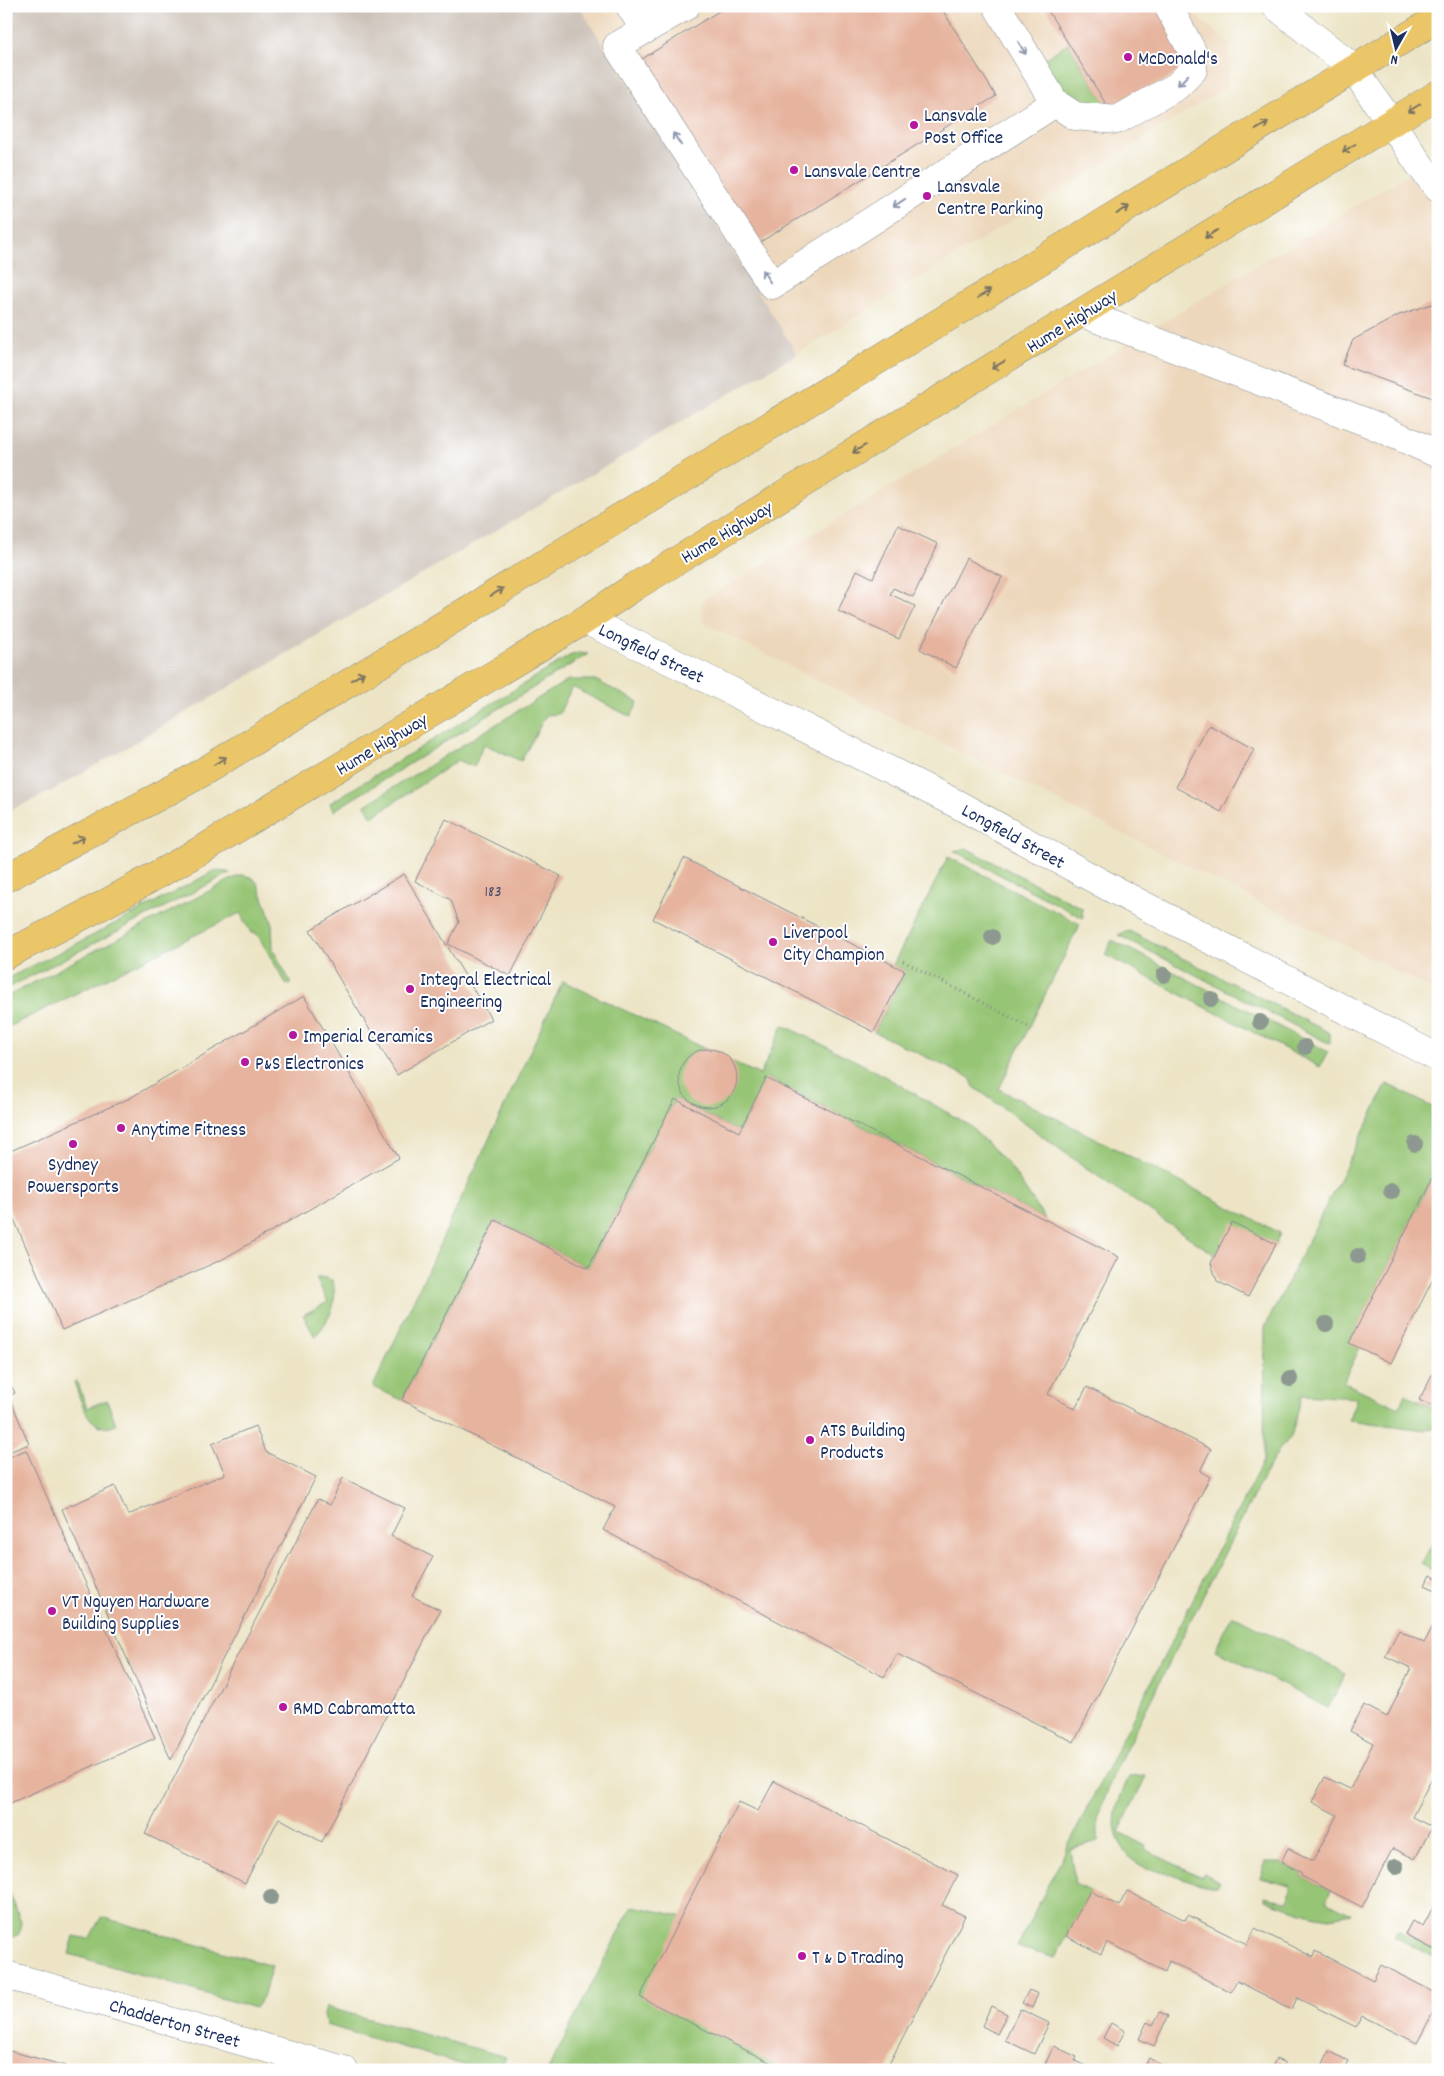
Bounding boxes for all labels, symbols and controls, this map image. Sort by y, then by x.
north arrow [1372,22,1422,72]
one-way arrow [1017,41,1027,55]
place label: McDonald's [1138,47,1218,74]
text: N [1390,48,1399,69]
marker: McDonald's [1122,51,1134,63]
one-way arrow [1177,73,1189,86]
place label: Lansvale Post Office [924,104,1003,153]
one-way arrow [1408,104,1422,114]
marker: Lansvale Post Office [908,119,920,131]
one-way arrow [1255,120,1269,130]
one-way arrow [672,133,682,147]
one-way arrow [1343,144,1357,154]
place label: Lansvale Centre [804,160,920,187]
marker: Lansvale Centre [788,164,800,176]
place label: Lansvale Centre Parking [937,175,1043,224]
marker: Lansvale Centre Parking [921,190,933,202]
one-way arrow [892,198,906,209]
one-way arrow [1116,204,1130,214]
one-way arrow [1204,229,1218,239]
one-way arrow [760,269,770,283]
street label: Hume Highway [1022,284,1124,362]
one-way arrow [977,289,991,299]
one-way arrow [991,360,1005,370]
one-way arrow [853,445,867,455]
street label: Hume Highway [677,496,779,572]
one-way arrow [490,586,504,596]
street label: Longfield Street [593,618,708,692]
one-way arrow [351,671,365,681]
street label: Hume Highway [332,708,434,784]
one-way arrow [213,756,227,767]
street label: Longfield Street [956,799,1069,878]
one-way arrow [70,835,85,845]
house number: 183 [484,881,502,904]
place label: Liverpool City Champion [783,921,884,970]
marker: Liverpool City Champion [767,936,779,948]
place label: Integral Electrical Engineering [420,968,551,1017]
marker: Integral Electrical Engineering [404,983,416,995]
place label: Imperial Ceramics [303,1025,433,1052]
marker: Imperial Ceramics [287,1029,299,1041]
place label: P&S Electronics [255,1052,364,1079]
marker: P&S Electronics [239,1056,251,1068]
place label: Anytime Fitness [131,1118,246,1145]
marker: Anytime Fitness [115,1122,127,1134]
marker: Sydney Powersports [67,1138,79,1150]
place label: Sydney Powersports [27,1153,119,1202]
place label: ATS Building Products [820,1419,905,1468]
marker: ATS Building Products [804,1434,816,1446]
place label: VT Nguyen Hardware Building Supplies [62,1590,209,1639]
marker: VT Nguyen Hardware Building Supplies [46,1605,58,1617]
place label: RMD Cabramatta [293,1697,416,1724]
marker: RMD Cabramatta [277,1701,289,1713]
place label: T & D Trading [812,1946,904,1973]
marker: T & D Trading [796,1950,808,1962]
street label: Chadderton Street [105,1994,243,2057]

